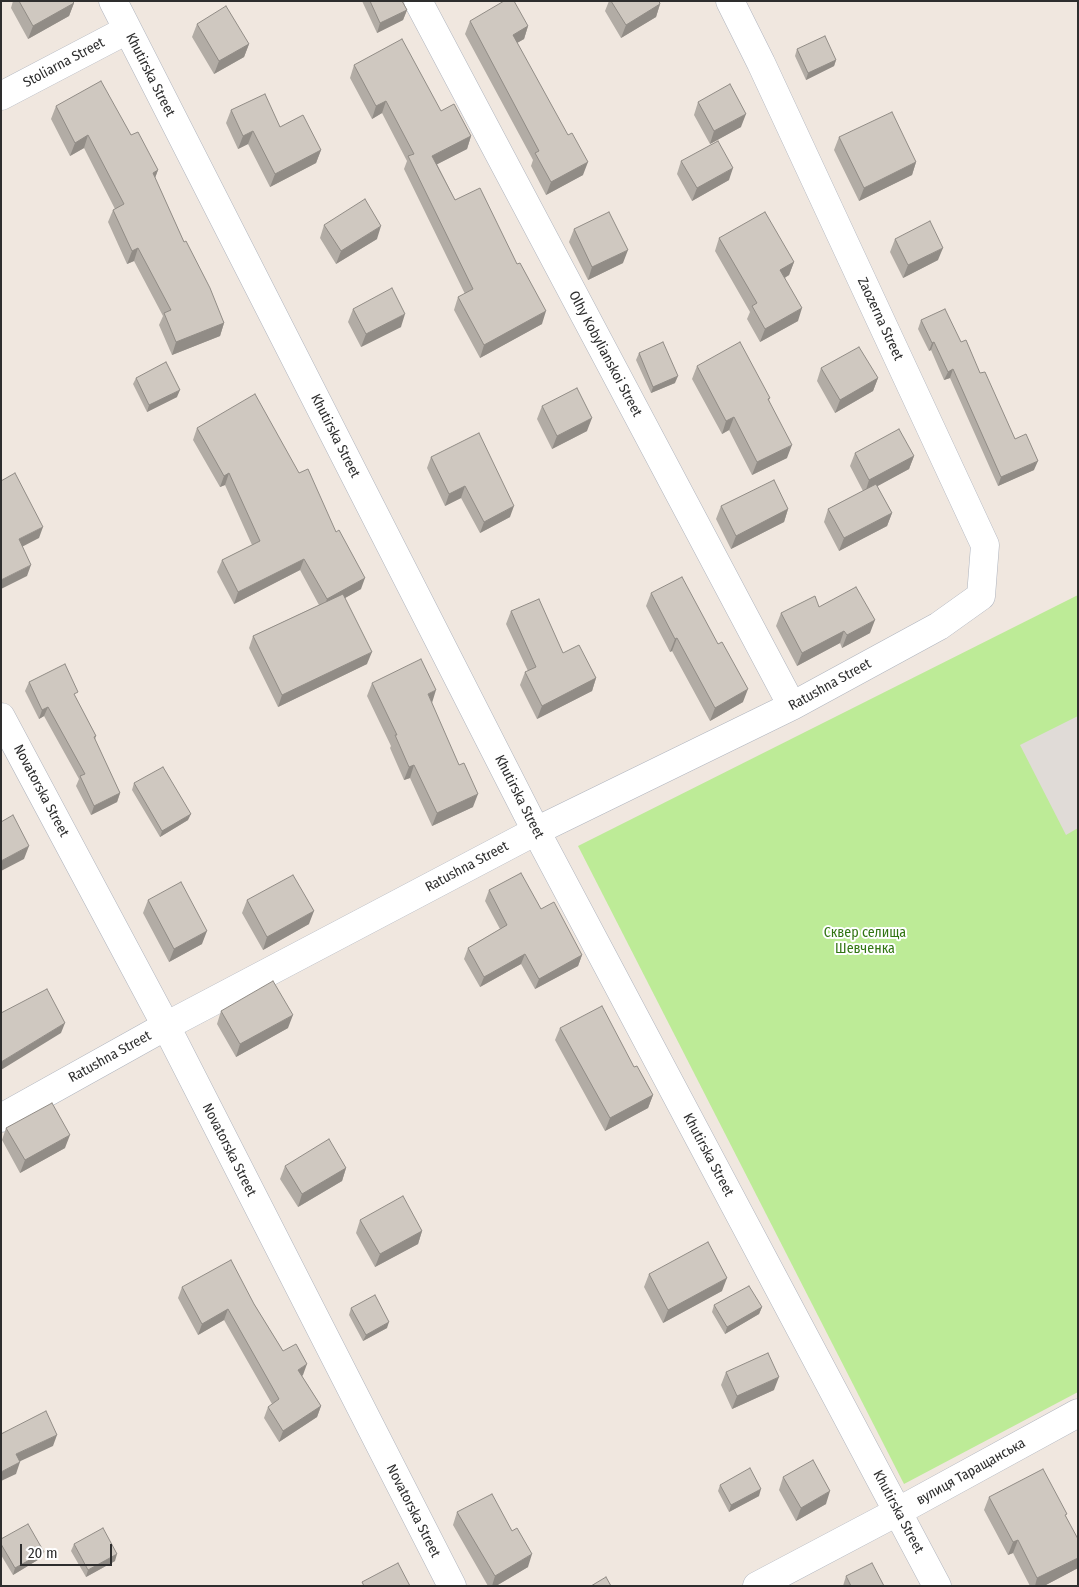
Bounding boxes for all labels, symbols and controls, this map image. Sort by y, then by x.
street label: Khutirska Street [122,30,178,120]
street label: Stoliarna Street [21,35,107,91]
street label: Zaozerna Street [853,275,907,363]
street label: Olhy Kobylianskoi Street [565,288,645,420]
street label: Khutirska Street [307,391,363,481]
street label: Ratushna Street [786,655,874,715]
street label: Novatorska Street [10,742,72,840]
street label: Khutirska Street [491,752,547,842]
street label: Ratushna Street [423,838,511,896]
park label: Сквер селища Шевченка [824,925,906,958]
street label: Ratushna Street [66,1027,154,1087]
street label: Novatorska Street [198,1101,260,1199]
street label: Khutirska Street [679,1111,737,1199]
street label: вулиця Таращанська [913,1435,1029,1509]
street label: Novatorska Street [382,1462,444,1560]
street label: Khutirska Street [869,1468,927,1556]
scale bar [22,1534,115,1566]
text: 20 m [28,1544,58,1562]

